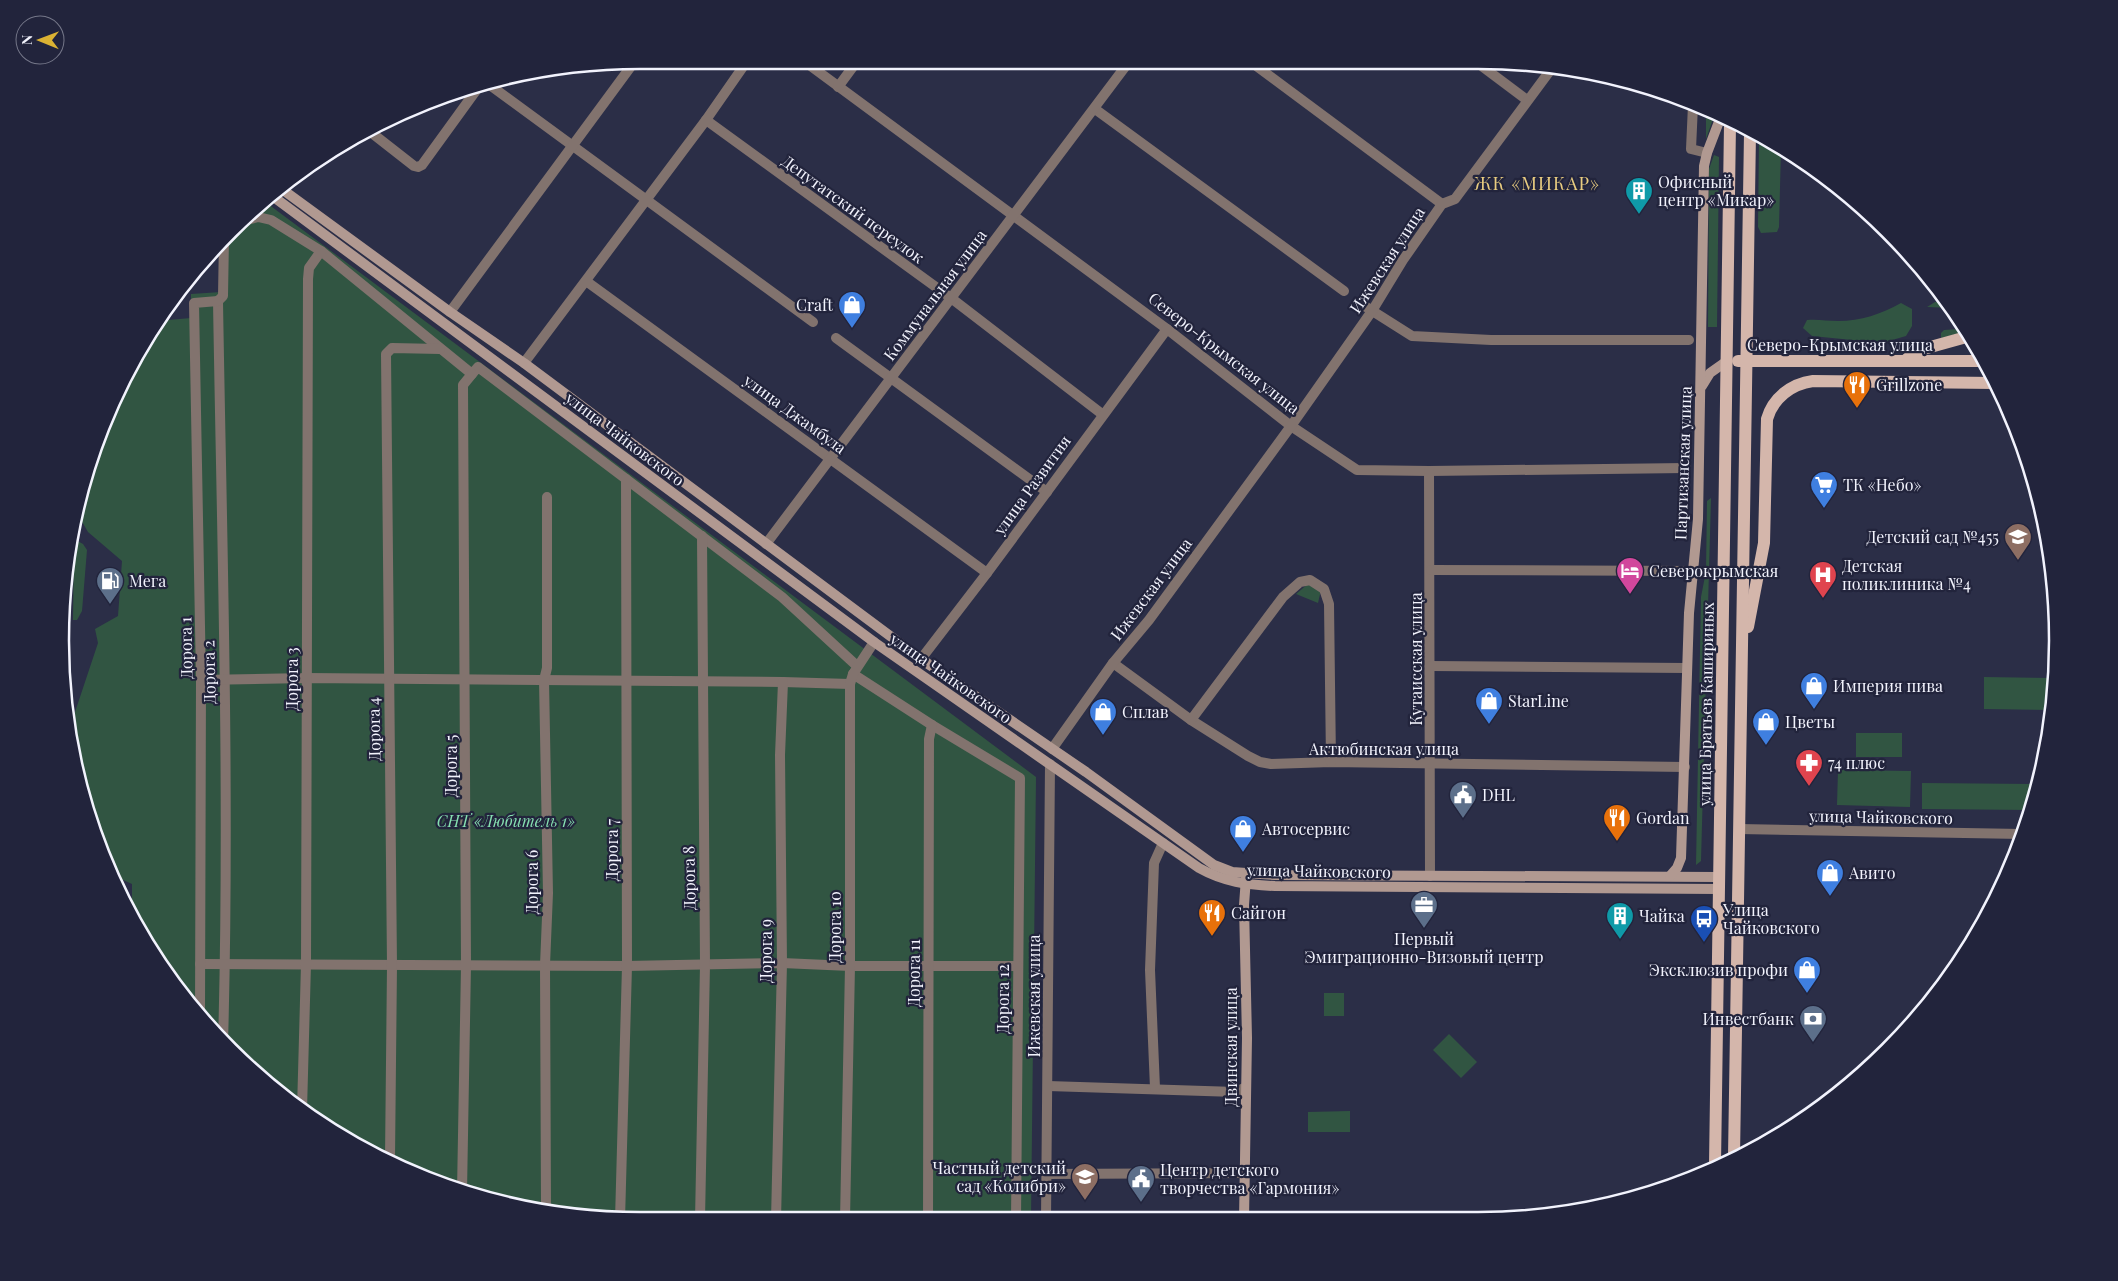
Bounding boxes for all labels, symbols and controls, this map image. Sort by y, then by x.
north arrow [15,15,65,65]
text: N [17,35,36,45]
street label: Депутатский переулок [778,150,929,267]
district label: ЖК «МИКАР» [1474,171,1600,195]
place label: Офисный центр «Микар» [1658,171,1774,210]
building icon: Офисный центр «Микар» [1624,176,1654,215]
street label: Ижевская улица [1344,202,1429,317]
street label: Коммунальная улица [878,225,991,364]
street label: Северо-Крымская улица [1144,287,1304,418]
shop icon: Craft [837,290,867,329]
place label: Craft [796,294,833,315]
street label: Северо-Крымская улица [1747,334,1933,355]
street label: улица Джамбула [739,369,851,458]
restaurant icon: Grillzone [1842,370,1872,409]
place label: Grillzone [1876,374,1942,395]
street label: улица Чайковского [561,386,689,490]
street label: Партизанская улица [1669,386,1696,540]
street label: улица Развития [988,430,1075,539]
supermarket icon: ТК «Небо» [1809,470,1839,509]
place label: ТК «Небо» [1843,474,1921,495]
school or university icon: Детский сад №455 [2003,522,2033,561]
place label: Детский сад №455 [1867,526,1999,547]
street label: Ижевская улица [1105,533,1196,644]
place label: Детская поликлиника №4 [1842,555,1971,594]
hotel icon: Северокрымская [1615,556,1645,595]
place label: Северокрымская [1649,560,1779,581]
hospital icon: Детская поликлиника №4 [1808,560,1838,599]
fuel station icon: Мега [95,566,125,605]
place label: Мега [129,570,166,591]
street label: Кутаисская улица [1405,592,1426,726]
street label: улица Братьев Кашириных [1693,601,1718,807]
street label: Дорога 1 [174,617,197,679]
street label: улица Чайковского [885,627,1016,728]
street label: Дорога 2 [197,640,220,704]
street label: Дорога 3 [281,647,302,711]
shop icon: Империя пива [1799,671,1829,710]
place label: Империя пива [1833,675,1943,696]
shop icon: StarLine [1474,686,1504,725]
place label: StarLine [1508,690,1569,711]
street label: Дорога 4 [362,697,385,761]
shop icon: Сплав [1088,697,1118,736]
place label: Сплав [1122,701,1169,722]
shop icon: Цветы [1751,707,1781,746]
place label: Цветы [1785,711,1835,732]
street label: Дорога 5 [440,735,461,797]
street label: Актюбинская улица [1308,738,1459,759]
pharmacy icon: 74 плюс [1794,748,1824,787]
place label: 74 плюс [1828,752,1885,773]
public building icon: DHL [1448,780,1478,819]
place label: DHL [1482,784,1515,805]
restaurant icon: Gordan [1602,803,1632,842]
street label: улица Чайковского [1808,805,1953,828]
place label: Gordan [1636,807,1690,828]
park label: СНТ «Любитель 1» [437,810,575,831]
shop icon: Автосервис [1228,814,1258,853]
street label: Дорога 7 [601,818,622,881]
place label: Автосервис [1261,818,1350,839]
street label: Дорога 8 [677,846,700,910]
street label: Дорога 6 [521,850,542,914]
shop icon: Авито [1815,858,1845,897]
street label: улица Чайковского [1246,859,1391,882]
place label: Авито [1848,862,1896,883]
office icon: Первый Эмиграционно-Визовый центр [1409,890,1439,929]
street label: Дорога 10 [824,891,845,963]
restaurant icon: Сайгон [1197,898,1227,937]
place label: Улица Чайковского [1722,899,1820,938]
building icon: Чайка [1605,901,1635,940]
place label: Сайгон [1231,902,1286,923]
bus stop icon: Улица Чайковского [1689,904,1719,943]
place label: Чайка [1639,905,1685,926]
street label: Дорога 9 [755,919,776,983]
place label: Первый Эмиграционно-Визовый центр [1304,928,1544,967]
street label: Ижевская улица [1023,935,1044,1057]
street label: Дорога 11 [903,939,924,1007]
shop icon: Эксклюзив профи [1792,955,1822,994]
place label: Эксклюзив профи [1649,959,1788,980]
street label: Дорога 12 [992,964,1013,1034]
street label: Двинская улица [1220,987,1241,1107]
bank icon: Инвестбанк [1798,1004,1828,1043]
place label: Инвестбанк [1702,1008,1794,1029]
place label: Частный детский сад «Колибри» [932,1157,1066,1196]
place label: Центр детского творчества «Гармония» [1160,1159,1339,1198]
school or university icon: Частный детский сад «Колибри» [1070,1162,1100,1201]
public building icon: Центр детского творчества «Гармония» [1126,1164,1156,1203]

